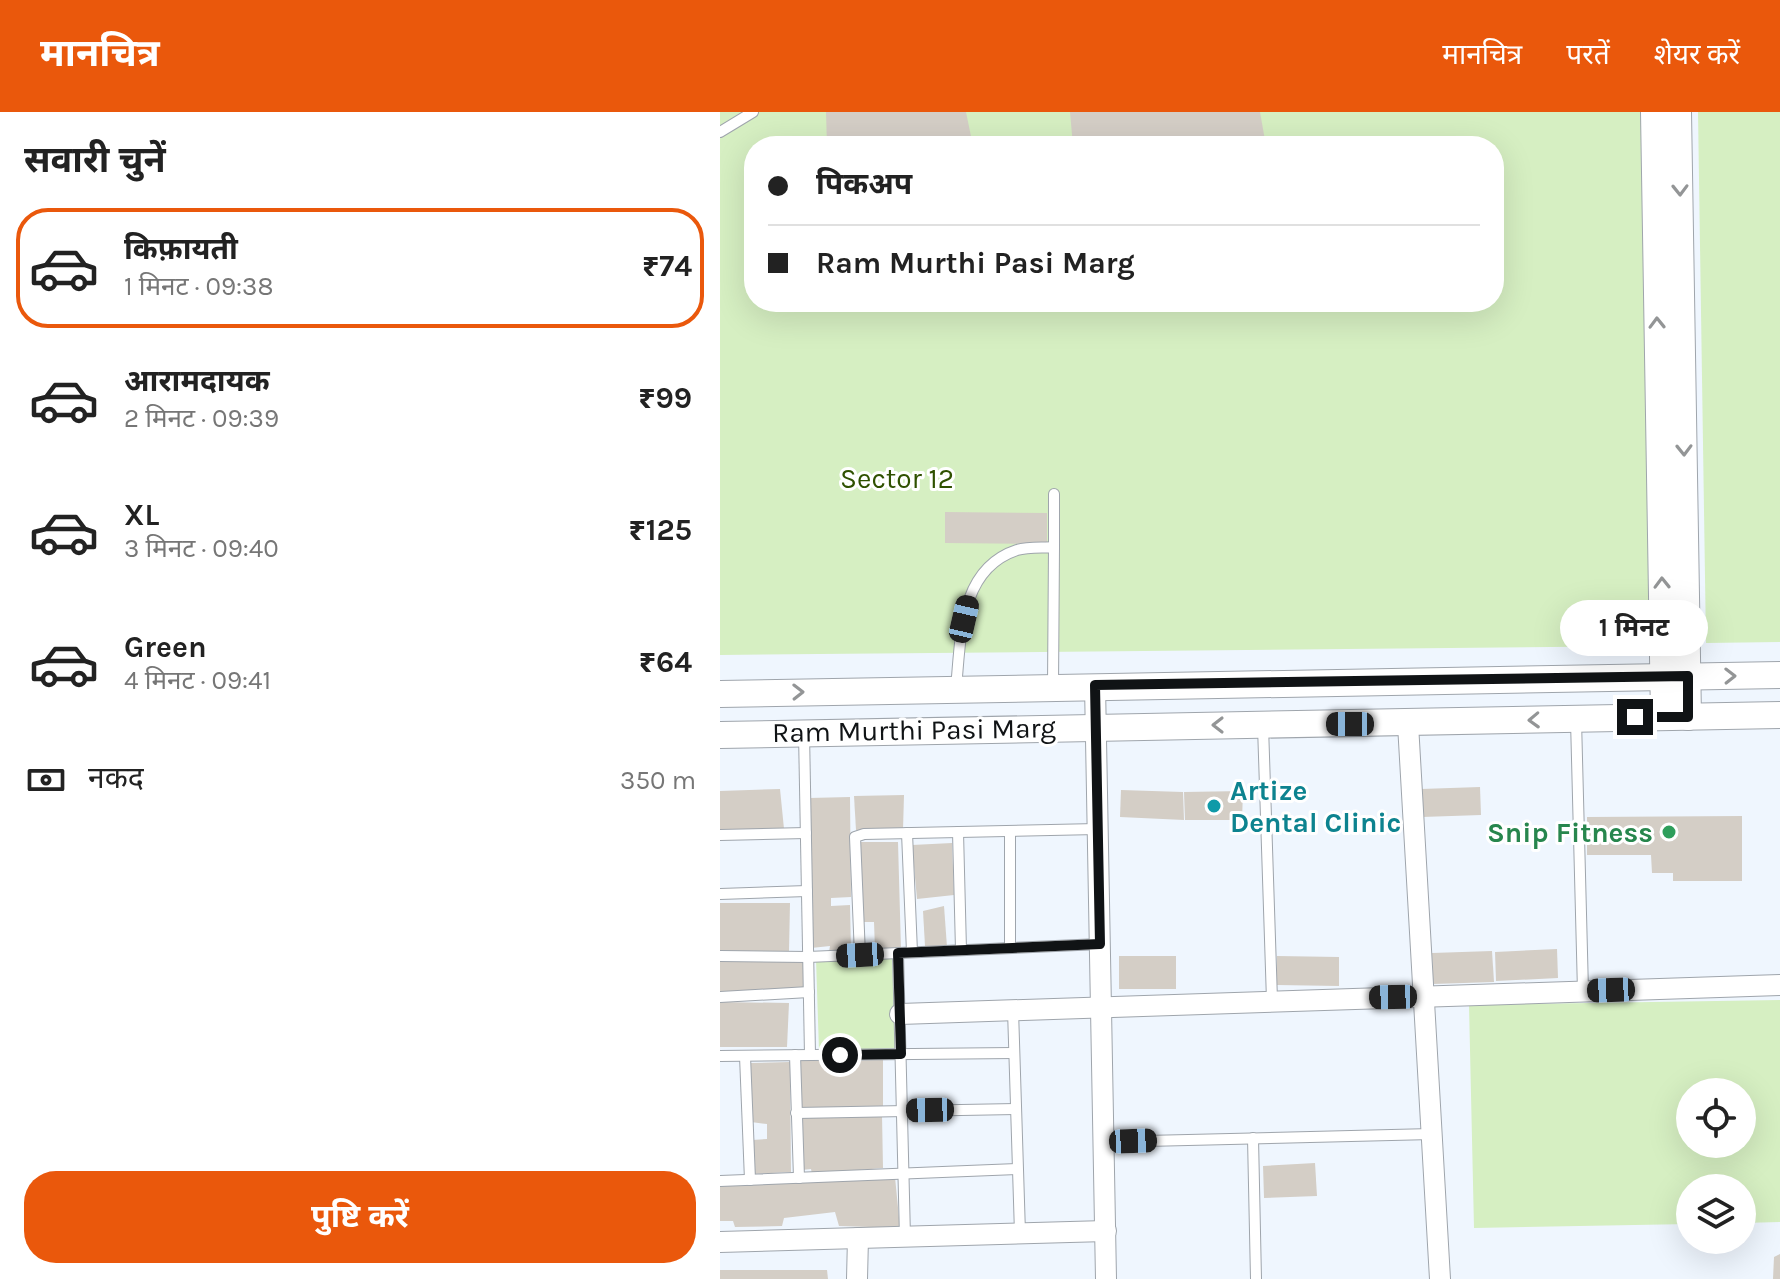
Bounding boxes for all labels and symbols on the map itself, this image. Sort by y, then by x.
one-way arrow [1671,184,1688,197]
one-way arrow [1649,316,1666,329]
one-way arrow [1675,444,1693,457]
park label: Sector 12 [840,462,954,495]
one-way arrow [1653,576,1671,589]
car [947,593,981,645]
callout: 1 मिनट [1561,601,1709,657]
one-way arrow [1724,667,1737,684]
one-way arrow [792,683,805,701]
route end [1617,699,1653,735]
street label: Ram Murthi Pasi Marg [772,711,1056,749]
one-way arrow [1527,711,1540,728]
car [1326,712,1374,736]
one-way arrow [1211,716,1224,734]
place label: Artize Dental Clinic [1230,774,1401,839]
marker: Artize Dental Clinic [1205,797,1223,815]
place label: Snip Fitness [1487,816,1653,849]
marker: Snip Fitness [1660,823,1678,841]
car [835,942,885,968]
car [1587,977,1635,1003]
car [1369,985,1417,1009]
route start [822,1037,858,1073]
car [906,1098,954,1122]
car [1109,1128,1157,1154]

